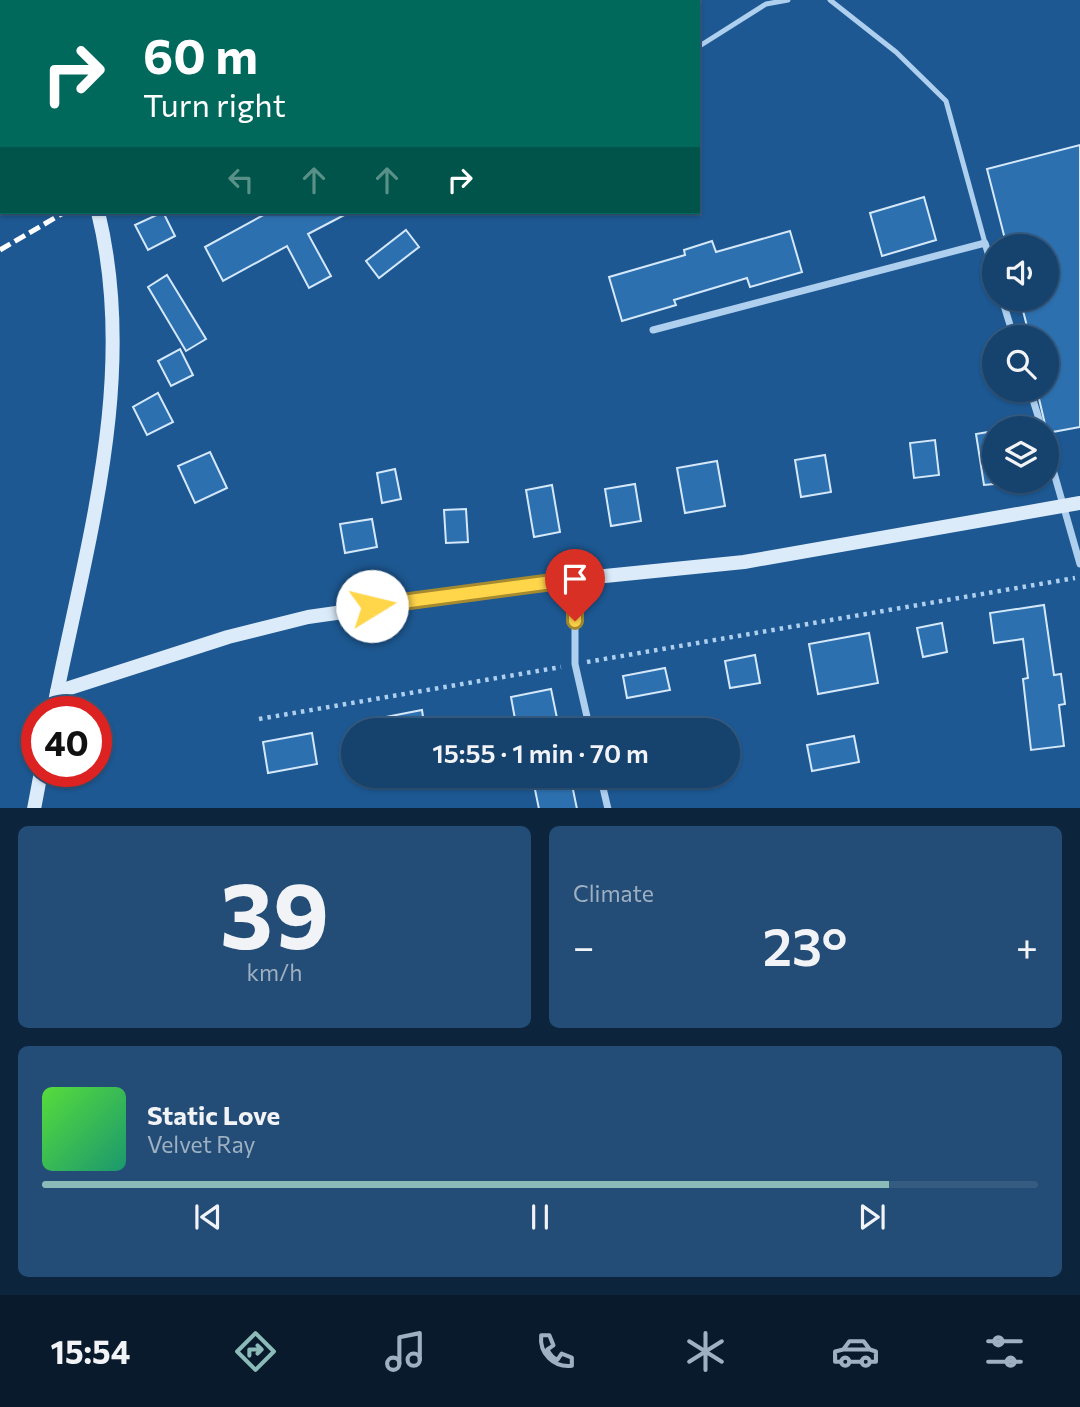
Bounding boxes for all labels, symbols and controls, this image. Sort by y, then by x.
text: 60 m [143,24,258,84]
icon: right [28,28,119,119]
text: Turn right [143,84,286,124]
icon: left [222,161,260,199]
icon: ahead [295,161,333,199]
icon: ahead [368,161,406,199]
icon: right [441,161,479,199]
map controls [982,234,1059,493]
button: sound [982,234,1059,311]
button: search [982,325,1059,402]
button: layers [982,416,1059,493]
pin [545,549,605,621]
icon: arrive [556,560,594,598]
position arrow [335,569,409,643]
speed limit sign: 40 [21,696,112,787]
text: 15:55 · 1 min · 70 m [432,737,649,768]
text: 39 [220,856,329,968]
text: Climate [573,879,654,907]
text: 23° [763,913,848,977]
text: − [573,922,595,969]
text: + [1016,922,1038,969]
text: km/h [247,958,302,986]
text: Static Love [147,1099,280,1130]
text: Velvet Ray [147,1130,255,1158]
icon: previous [189,1198,227,1236]
icon: pause [521,1198,559,1236]
icon: next [853,1198,891,1236]
icon: directions [231,1327,280,1376]
icon: music [381,1327,430,1376]
icon: phone [531,1327,580,1376]
icon: climate [681,1327,730,1376]
icon: car [831,1327,880,1376]
icon: filters [980,1327,1029,1376]
text: 15:54 [50,1331,130,1371]

